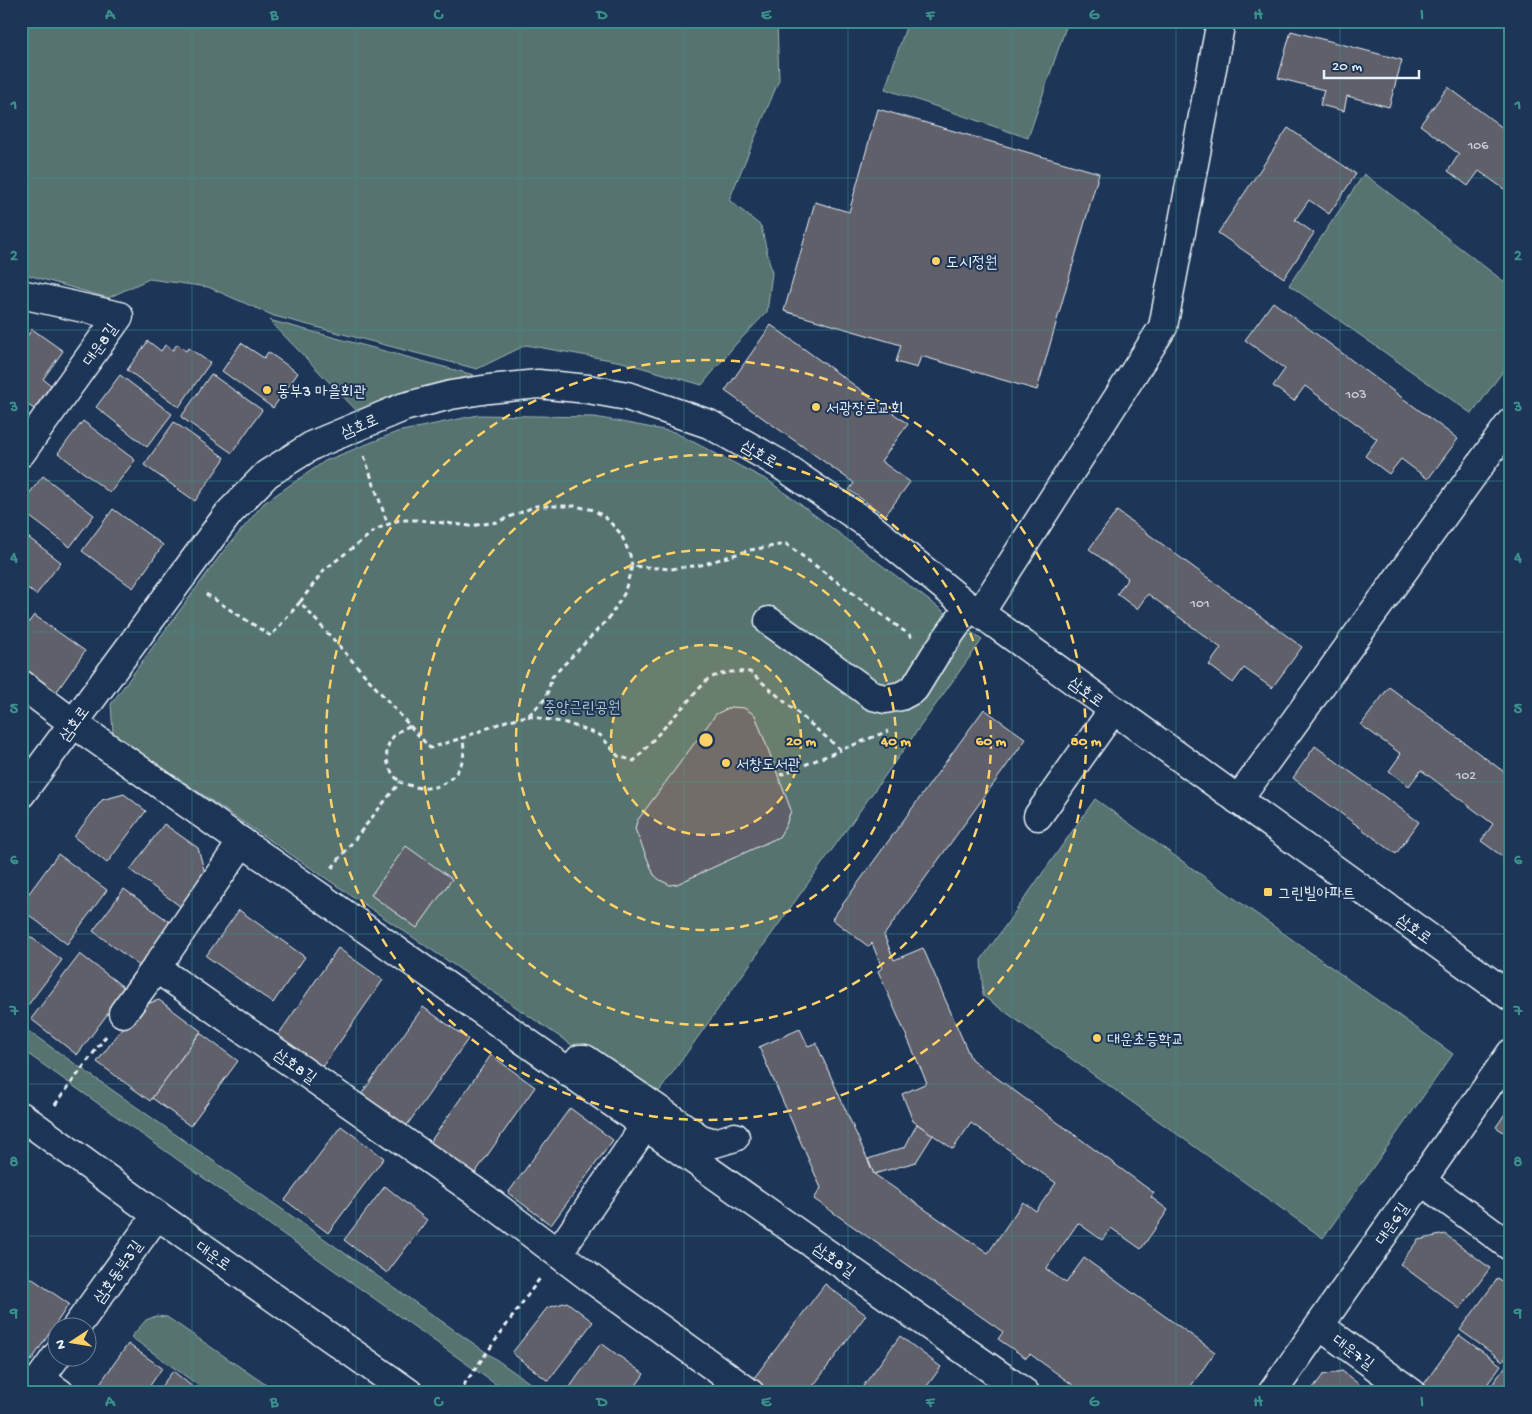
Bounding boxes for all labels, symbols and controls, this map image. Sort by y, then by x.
text: A [104,7,116,26]
text: B [269,7,279,26]
text: C [433,7,444,26]
text: D [595,7,608,26]
text: E [761,7,772,26]
text: F [925,7,936,26]
text: G [1089,7,1100,26]
text: H [1253,7,1263,26]
text: I [1420,7,1424,26]
scale bar [1324,48,1420,80]
text: 20 m [1332,58,1362,76]
text: 1 [10,97,17,116]
text: 1 [1514,97,1521,116]
house number: 106 [1467,138,1489,155]
text: 2 [10,248,18,267]
text: 2 [1514,248,1522,267]
marker: 도시정원 [930,255,942,267]
place label: 도시정원 [946,255,998,274]
street label: 대운8길 [80,321,123,371]
marker: 동부3 마을회관 [261,384,273,396]
place label: 동부3 마을회관 [277,384,366,403]
house number: 103 [1345,387,1366,404]
text: 3 [9,399,18,418]
text: 3 [1513,399,1522,418]
marker: 서광장로교회 [810,401,822,413]
place label: 서광장로교회 [826,401,903,420]
street label: 삼호로 [339,412,382,445]
street label: 삼호로 [737,438,780,474]
text: 4 [9,550,18,569]
text: 4 [1513,550,1522,569]
house number: 101 [1189,596,1210,613]
street label: 삼호로 [1064,675,1106,713]
park label: 중앙근린공원 [543,700,621,719]
text: 5 [10,701,19,720]
text: 5 [1514,701,1523,720]
street label: 삼호로 [57,704,95,746]
centre of rings [697,731,715,749]
text: 20 m [786,733,816,751]
text: 40 m [880,733,911,751]
text: 60 m [976,733,1007,751]
text: 80 m [1071,733,1102,751]
marker: 서창도서관 [720,757,732,769]
place label: 서창도서관 [736,757,801,776]
house number: 102 [1455,768,1476,785]
text: 6 [10,852,19,871]
text: 6 [1514,852,1523,871]
marker: 그린빌아파트 [1262,886,1274,898]
place label: 그린빌아파트 [1278,886,1355,905]
street label: 삼호로 [1392,912,1434,950]
text: 7 [9,1003,19,1022]
text: 7 [1513,1003,1523,1022]
marker: 대운초등학교 [1091,1032,1103,1044]
place label: 대운초등학교 [1107,1032,1184,1051]
street label: 삼호8길 [269,1046,319,1089]
text: 8 [10,1154,19,1173]
text: 8 [1514,1154,1523,1173]
street label: 대운6길 [1373,1200,1415,1250]
street label: 삼호동부3길 [91,1238,149,1308]
street label: 대운로 [191,1239,233,1277]
street label: 삼호8길 [808,1240,858,1283]
text: 9 [9,1305,18,1324]
text: 9 [1513,1305,1522,1324]
north arrow [48,1316,98,1366]
street label: 대운7길 [1327,1332,1377,1375]
text: N [52,1338,71,1350]
text: A [104,1394,116,1413]
text: B [269,1394,279,1413]
text: C [433,1394,444,1413]
text: D [595,1394,608,1413]
text: E [761,1394,772,1413]
text: F [925,1394,936,1413]
text: G [1089,1394,1100,1413]
text: H [1253,1394,1263,1413]
text: I [1420,1394,1424,1413]

